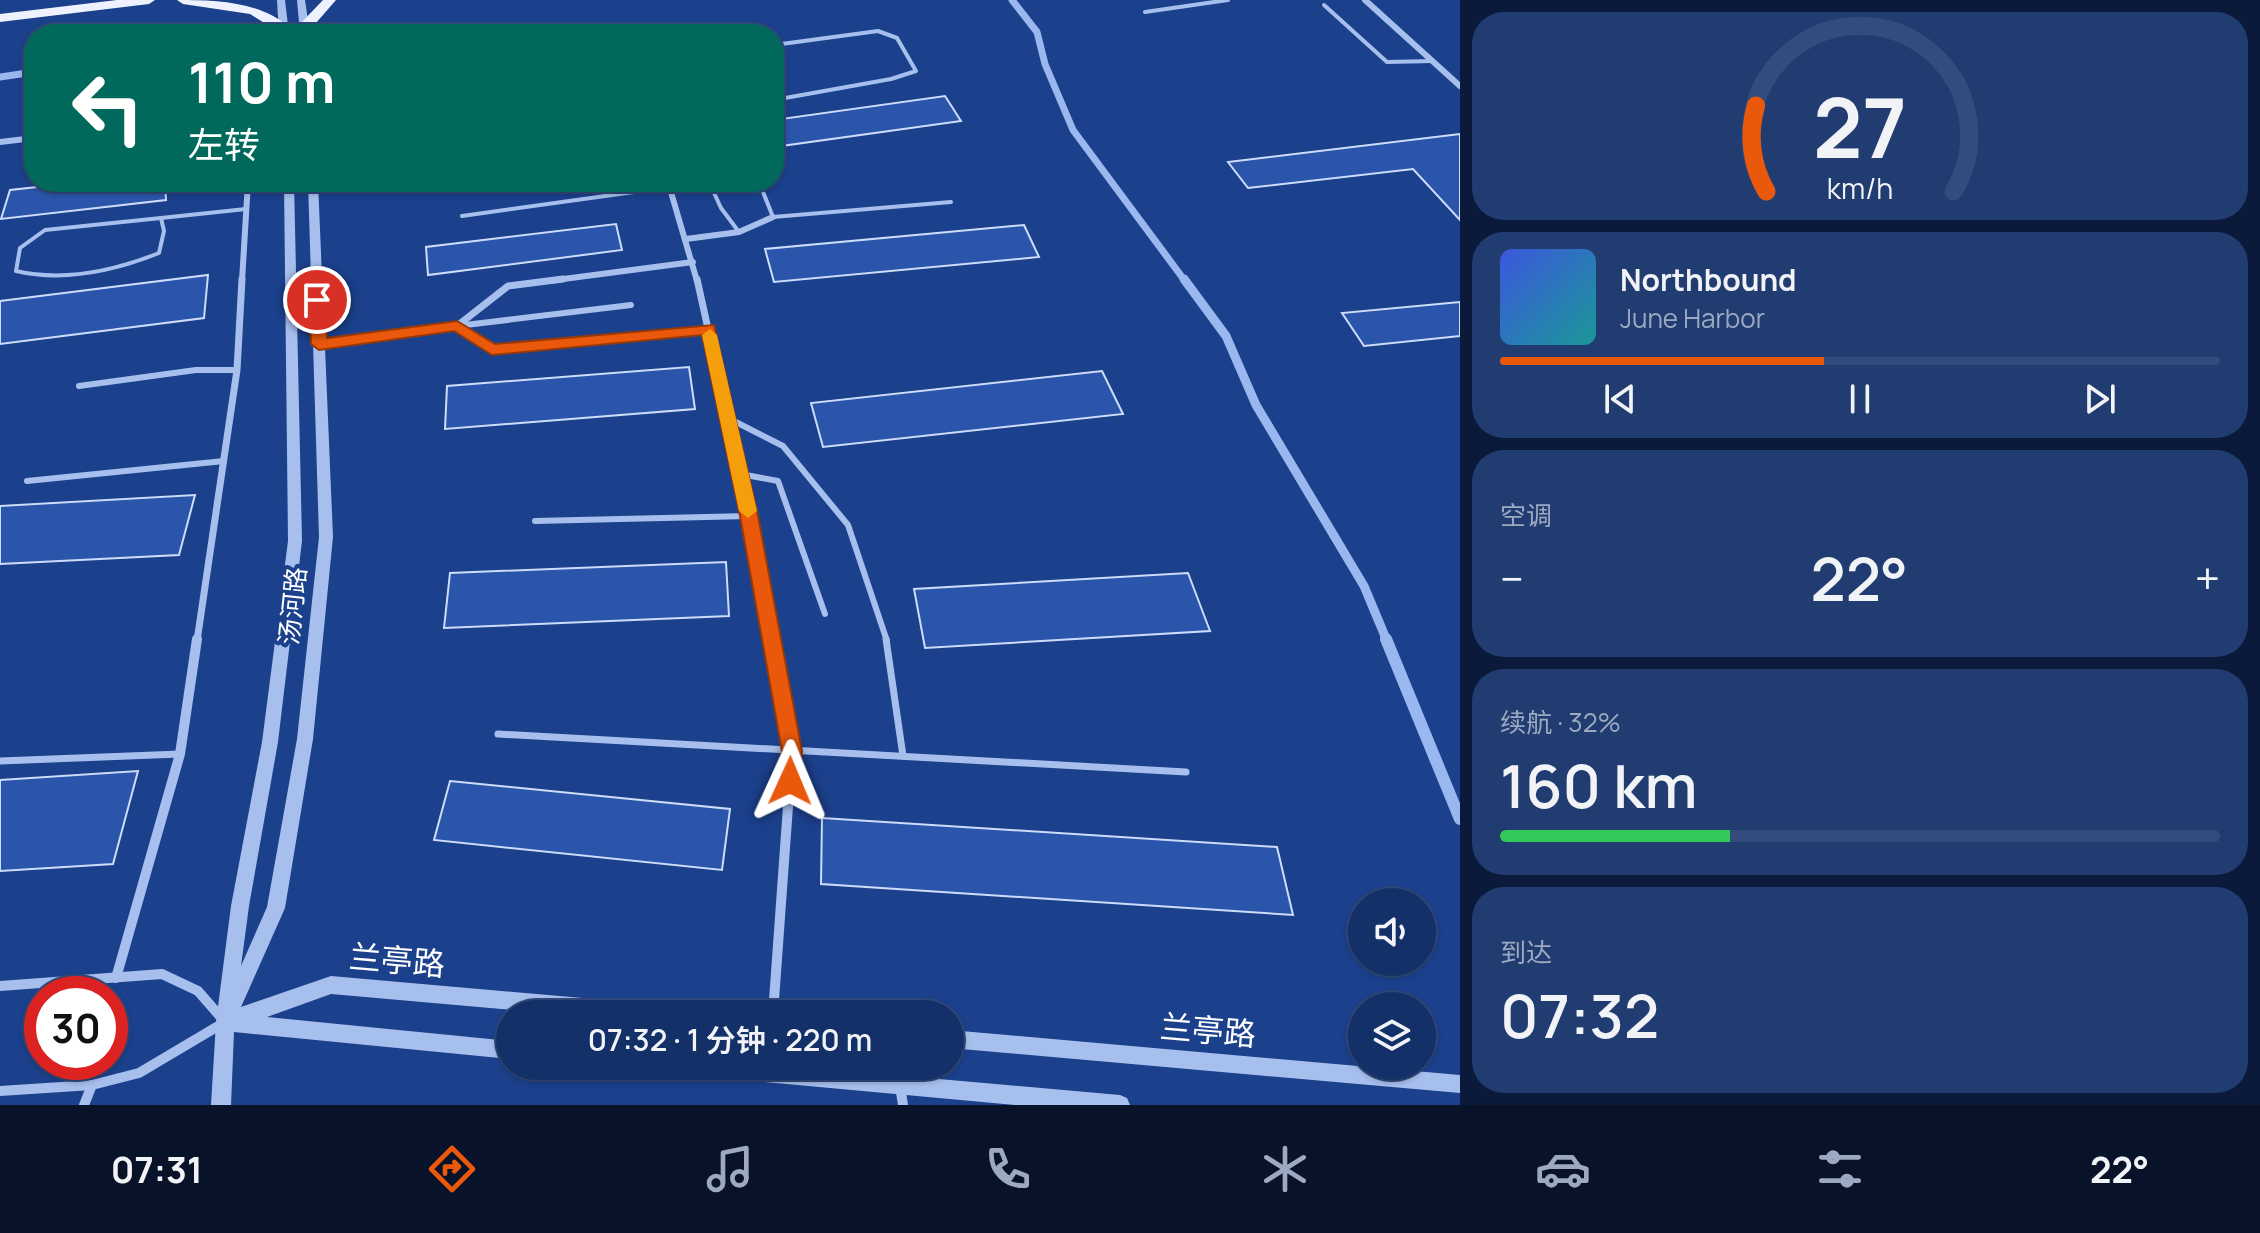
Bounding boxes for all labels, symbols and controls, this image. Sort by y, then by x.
text: 110 m [188,43,335,120]
icon: left [56,56,160,160]
text: 27 [1813,69,1907,183]
text: 左转 [188,120,260,169]
text: km/h [1827,169,1893,208]
text: Northbound [1620,259,1797,300]
pin [283,266,351,334]
icon: arrive [295,278,339,322]
text: June Harbor [1620,300,1765,336]
icon: previous [1598,377,1642,421]
icon: pause [1838,377,1882,421]
icon: next [2078,377,2122,421]
text: 空调 [1500,497,1552,533]
text: 22° [1810,537,1908,619]
text: − [1500,548,1524,608]
text: + [2195,548,2220,608]
street label: 汤河路 [270,565,314,647]
text: 续航 · 32% [1500,704,1621,740]
position arrow [748,739,832,823]
text: 160 km [1500,744,1698,826]
map controls [1348,888,1436,1080]
button: sound [1348,888,1436,976]
street label: 兰亭路 [347,934,447,986]
text: 到达 [1500,934,1552,970]
text: 07:32 [1500,974,1659,1056]
speed limit sign: 30 [24,976,128,1080]
button: layers [1348,992,1436,1080]
street label: 兰亭路 [1158,1004,1258,1056]
text: 07:32 · 1 分钟 · 220 m [588,1019,872,1060]
icon: directions [424,1141,480,1197]
icon: music [702,1141,758,1197]
icon: phone [980,1141,1036,1197]
icon: climate [1257,1141,1313,1197]
icon: car [1535,1141,1591,1197]
icon: filters [1812,1141,1868,1197]
text: 07:31 [111,1145,203,1194]
text: 22° [2090,1145,2149,1194]

